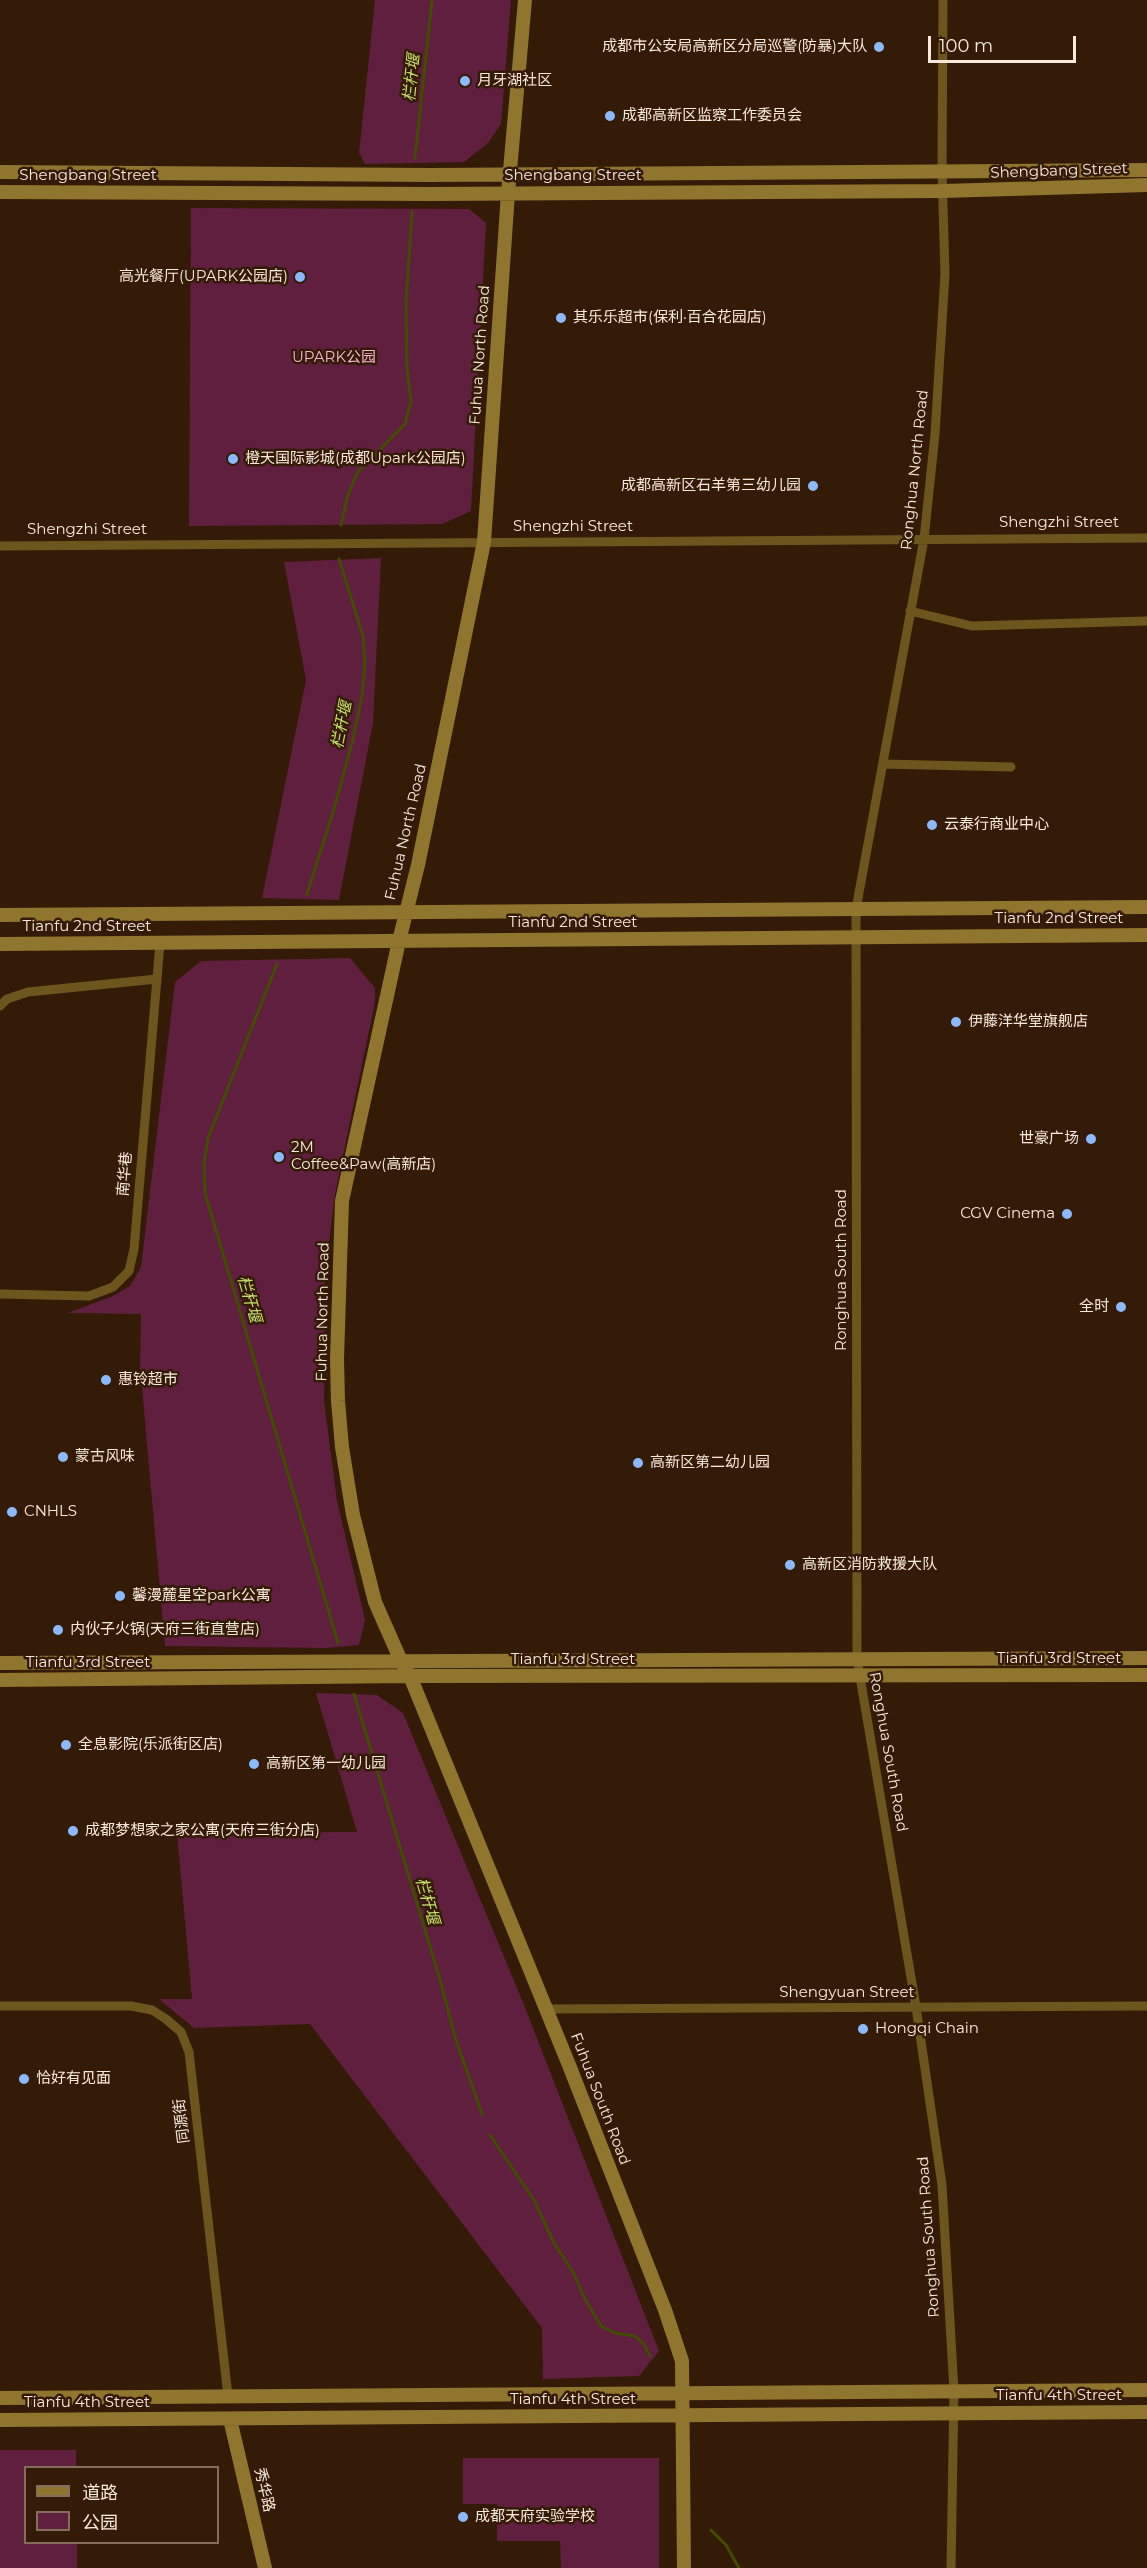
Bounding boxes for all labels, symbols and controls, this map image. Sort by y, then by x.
scale bar [931,24,1080,62]
text: 100 m [939,35,993,57]
place label: 成都市公安局高新区分局巡警(防暴)大队 [602,38,867,56]
marker: 成都市公安局高新区分局巡警(防暴)大队 [872,40,886,54]
water label: 栏杆堰 [400,53,424,103]
place label: 月牙湖社区 [477,72,552,90]
marker: 月牙湖社区 [458,74,472,88]
place label: 成都高新区监察工作委员会 [622,107,802,125]
marker: 成都高新区监察工作委员会 [603,109,617,123]
street label: Shengbang Street [990,160,1128,182]
street label: Shengbang Street [19,167,157,185]
street label: Shengbang Street [504,167,642,185]
place label: 高光餐厅(UPARK公园店) [119,268,288,286]
marker: 高光餐厅(UPARK公园店) [293,270,307,284]
street label: Fuhua North Road [466,285,494,425]
place label: 其乐乐超市(保利·百合花园店) [573,309,767,327]
marker: 其乐乐超市(保利·百合花园店) [554,311,568,325]
park label: UPARK公园 [292,349,376,367]
street label: Ronghua North Road [898,389,932,551]
place label: 橙天国际影城(成都Upark公园店) [245,450,466,468]
marker: 橙天国际影城(成都Upark公园店) [226,452,240,466]
place label: 成都高新区石羊第三幼儿园 [621,477,801,495]
marker: 成都高新区石羊第三幼儿园 [806,479,820,493]
street label: Shengzhi Street [999,514,1119,532]
street label: Shengzhi Street [513,518,633,536]
street label: Shengzhi Street [27,521,147,539]
water label: 栏杆堰 [328,700,356,750]
street label: Fuhua North Road [382,762,430,902]
place label: 云泰行商业中心 [944,816,1049,834]
marker: 云泰行商业中心 [925,818,939,832]
street label: Tianfu 2nd Street [995,910,1123,928]
street label: Tianfu 2nd Street [509,914,637,932]
street label: Tianfu 2nd Street [23,918,151,936]
place label: 伊藤洋华堂旗舰店 [968,1013,1088,1031]
marker: 伊藤洋华堂旗舰店 [949,1015,963,1029]
place label: 世豪广场 [1019,1130,1079,1148]
marker: 世豪广场 [1084,1132,1098,1146]
place label: 2M Coffee&Paw(高新店) [291,1139,436,1174]
marker: 2M Coffee&Paw(高新店) [272,1150,286,1164]
street label: 南华巷 [114,1151,136,1197]
street label: Ronghua South Road [833,1189,851,1351]
place label: CGV Cinema [960,1205,1055,1223]
marker: CGV Cinema [1060,1207,1074,1221]
street label: Fuhua North Road [313,1242,333,1382]
water label: 栏杆堰 [233,1273,265,1325]
place label: 全时 [1079,1298,1109,1316]
marker: 全时 [1114,1300,1128,1314]
place label: 惠铃超市 [118,1371,178,1389]
marker: 惠铃超市 [99,1373,113,1387]
place label: 蒙古风味 [75,1448,135,1466]
marker: 蒙古风味 [56,1450,70,1464]
place label: 高新区第二幼儿园 [650,1454,770,1472]
marker: 高新区第二幼儿园 [631,1456,645,1470]
place label: CNHLS [24,1503,77,1521]
marker: CNHLS [5,1505,19,1519]
place label: 高新区消防救援大队 [802,1556,937,1574]
marker: 高新区消防救援大队 [783,1558,797,1572]
place label: 馨漫麓星空park公寓 [132,1587,271,1605]
marker: 馨漫麓星空park公寓 [113,1589,127,1603]
place label: 内伙子火锅(天府三街直营店) [70,1621,260,1639]
marker: 内伙子火锅(天府三街直营店) [51,1623,65,1637]
street label: Tianfu 3rd Street [997,1650,1121,1668]
street label: Tianfu 3rd Street [511,1651,635,1669]
street label: Tianfu 3rd Street [26,1654,150,1672]
street label: Ronghua South Road [865,1671,911,1833]
place label: 全息影院(乐派街区店) [78,1736,223,1754]
marker: 全息影院(乐派街区店) [59,1738,73,1752]
place label: 高新区第一幼儿园 [266,1755,386,1773]
marker: 高新区第一幼儿园 [247,1757,261,1771]
place label: 成都梦想家之家公寓(天府三街分店) [85,1822,320,1840]
marker: 成都梦想家之家公寓(天府三街分店) [66,1824,80,1838]
water label: 栏杆堰 [411,1875,443,1927]
street label: Shengyuan Street [779,1984,915,2002]
place label: Hongqi Chain [875,2020,979,2038]
marker: Hongqi Chain [856,2022,870,2036]
street label: Fuhua South Road [566,2030,634,2168]
place label: 恰好有见面 [36,2070,111,2088]
marker: 恰好有见面 [17,2072,31,2086]
street label: 同源街 [170,2098,194,2144]
street label: Ronghua South Road [914,2156,944,2318]
street label: Tianfu 4th Street [996,2387,1122,2405]
street label: Tianfu 4th Street [510,2391,636,2409]
street label: Tianfu 4th Street [24,2394,150,2412]
legend [24,2466,219,2544]
street label: 秀华路 [250,2466,278,2514]
text: 道路 [82,2482,118,2504]
place label: 成都天府实验学校 [475,2508,595,2526]
marker: 成都天府实验学校 [456,2510,470,2524]
text: 公园 [82,2512,118,2534]

